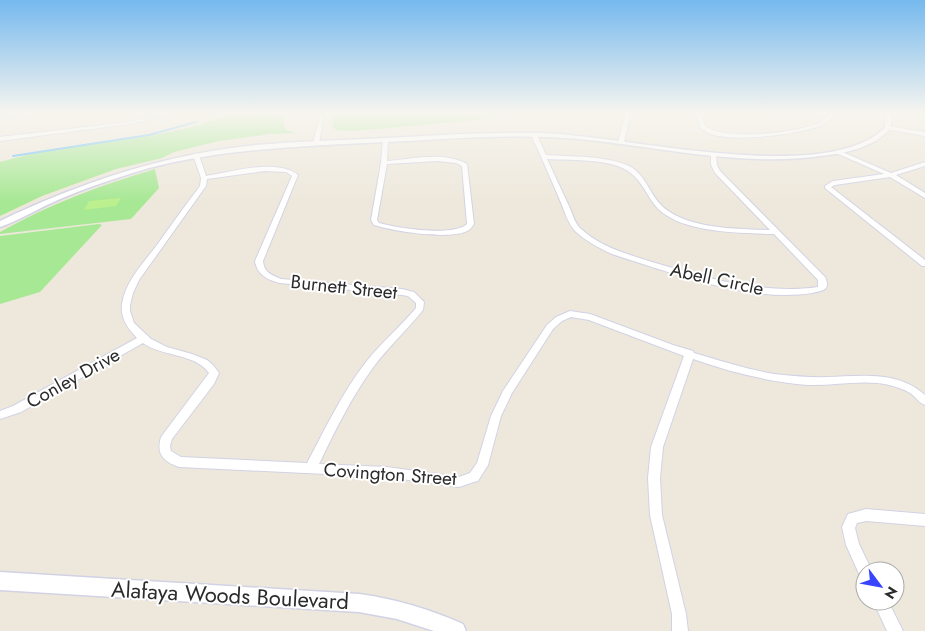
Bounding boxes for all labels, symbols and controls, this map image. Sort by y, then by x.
street label: Abell Circle [668,256,766,302]
street label: Burnett Street [289,268,399,306]
street label: Conley Drive [21,341,125,415]
street label: Covington Street [323,456,458,492]
north arrow [855,561,905,611]
street label: Alafaya Woods Boulevard [110,573,350,617]
text: N [880,583,902,603]

